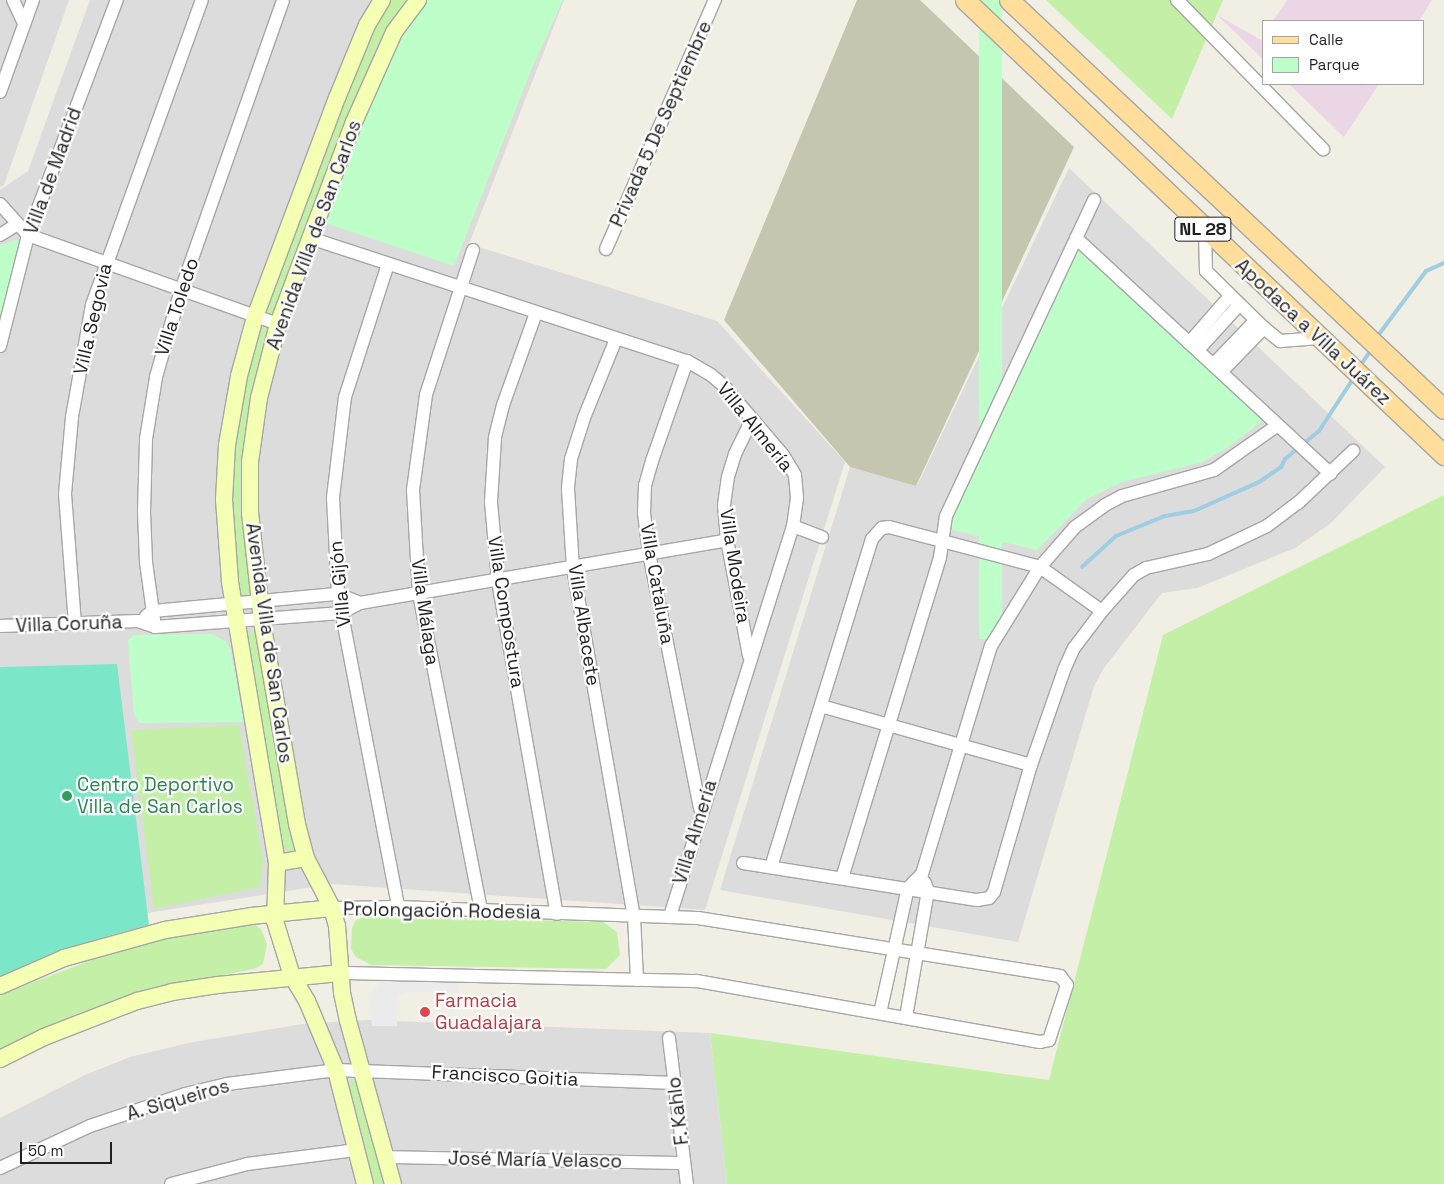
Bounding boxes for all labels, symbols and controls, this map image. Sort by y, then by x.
street label: Privada 5 De Septiembre [605,18,717,230]
legend [1262,20,1424,85]
text: Calle [1309,30,1344,49]
text: Parque [1309,55,1360,74]
street label: Villa de Madrid [19,104,87,238]
street label: Avenida Villa de San Carlos [262,117,366,353]
road number: NL 28 [1173,213,1233,244]
street label: Apodaca a Villa Juárez [1231,254,1395,410]
street label: Villa Toledo [150,255,204,359]
street label: Villa Segovia [69,261,117,377]
street label: Villa Almería [712,378,798,476]
street label: Villa Modeira [715,507,755,625]
street label: Avenida Villa de San Carlos [241,521,297,765]
street label: Villa Cataluña [635,522,679,646]
street label: Villa Compostura [483,534,529,690]
street label: Villa Gijón [324,540,356,628]
street label: Villa Málaga [406,557,444,667]
street label: Villa Albacete [563,562,605,688]
street label: Villa Coruña [15,611,123,637]
place label: Centro Deportivo Villa de San Carlos [77,774,243,818]
street label: Villa Almería [668,777,722,887]
marker: Centro Deportivo Villa de San Carlos [61,790,73,802]
street label: Prolongación Rodesia [343,898,541,924]
place label: Farmacia Guadalajara [435,990,542,1034]
marker: Farmacia Guadalajara [419,1006,431,1018]
street label: Francisco Goitia [431,1061,579,1091]
street label: A. Siqueiros [124,1074,232,1126]
street label: F. Kahlo [662,1075,694,1147]
scale bar [22,1132,115,1164]
text: 50 m [28,1141,63,1160]
street label: José María Velasco [448,1147,622,1173]

